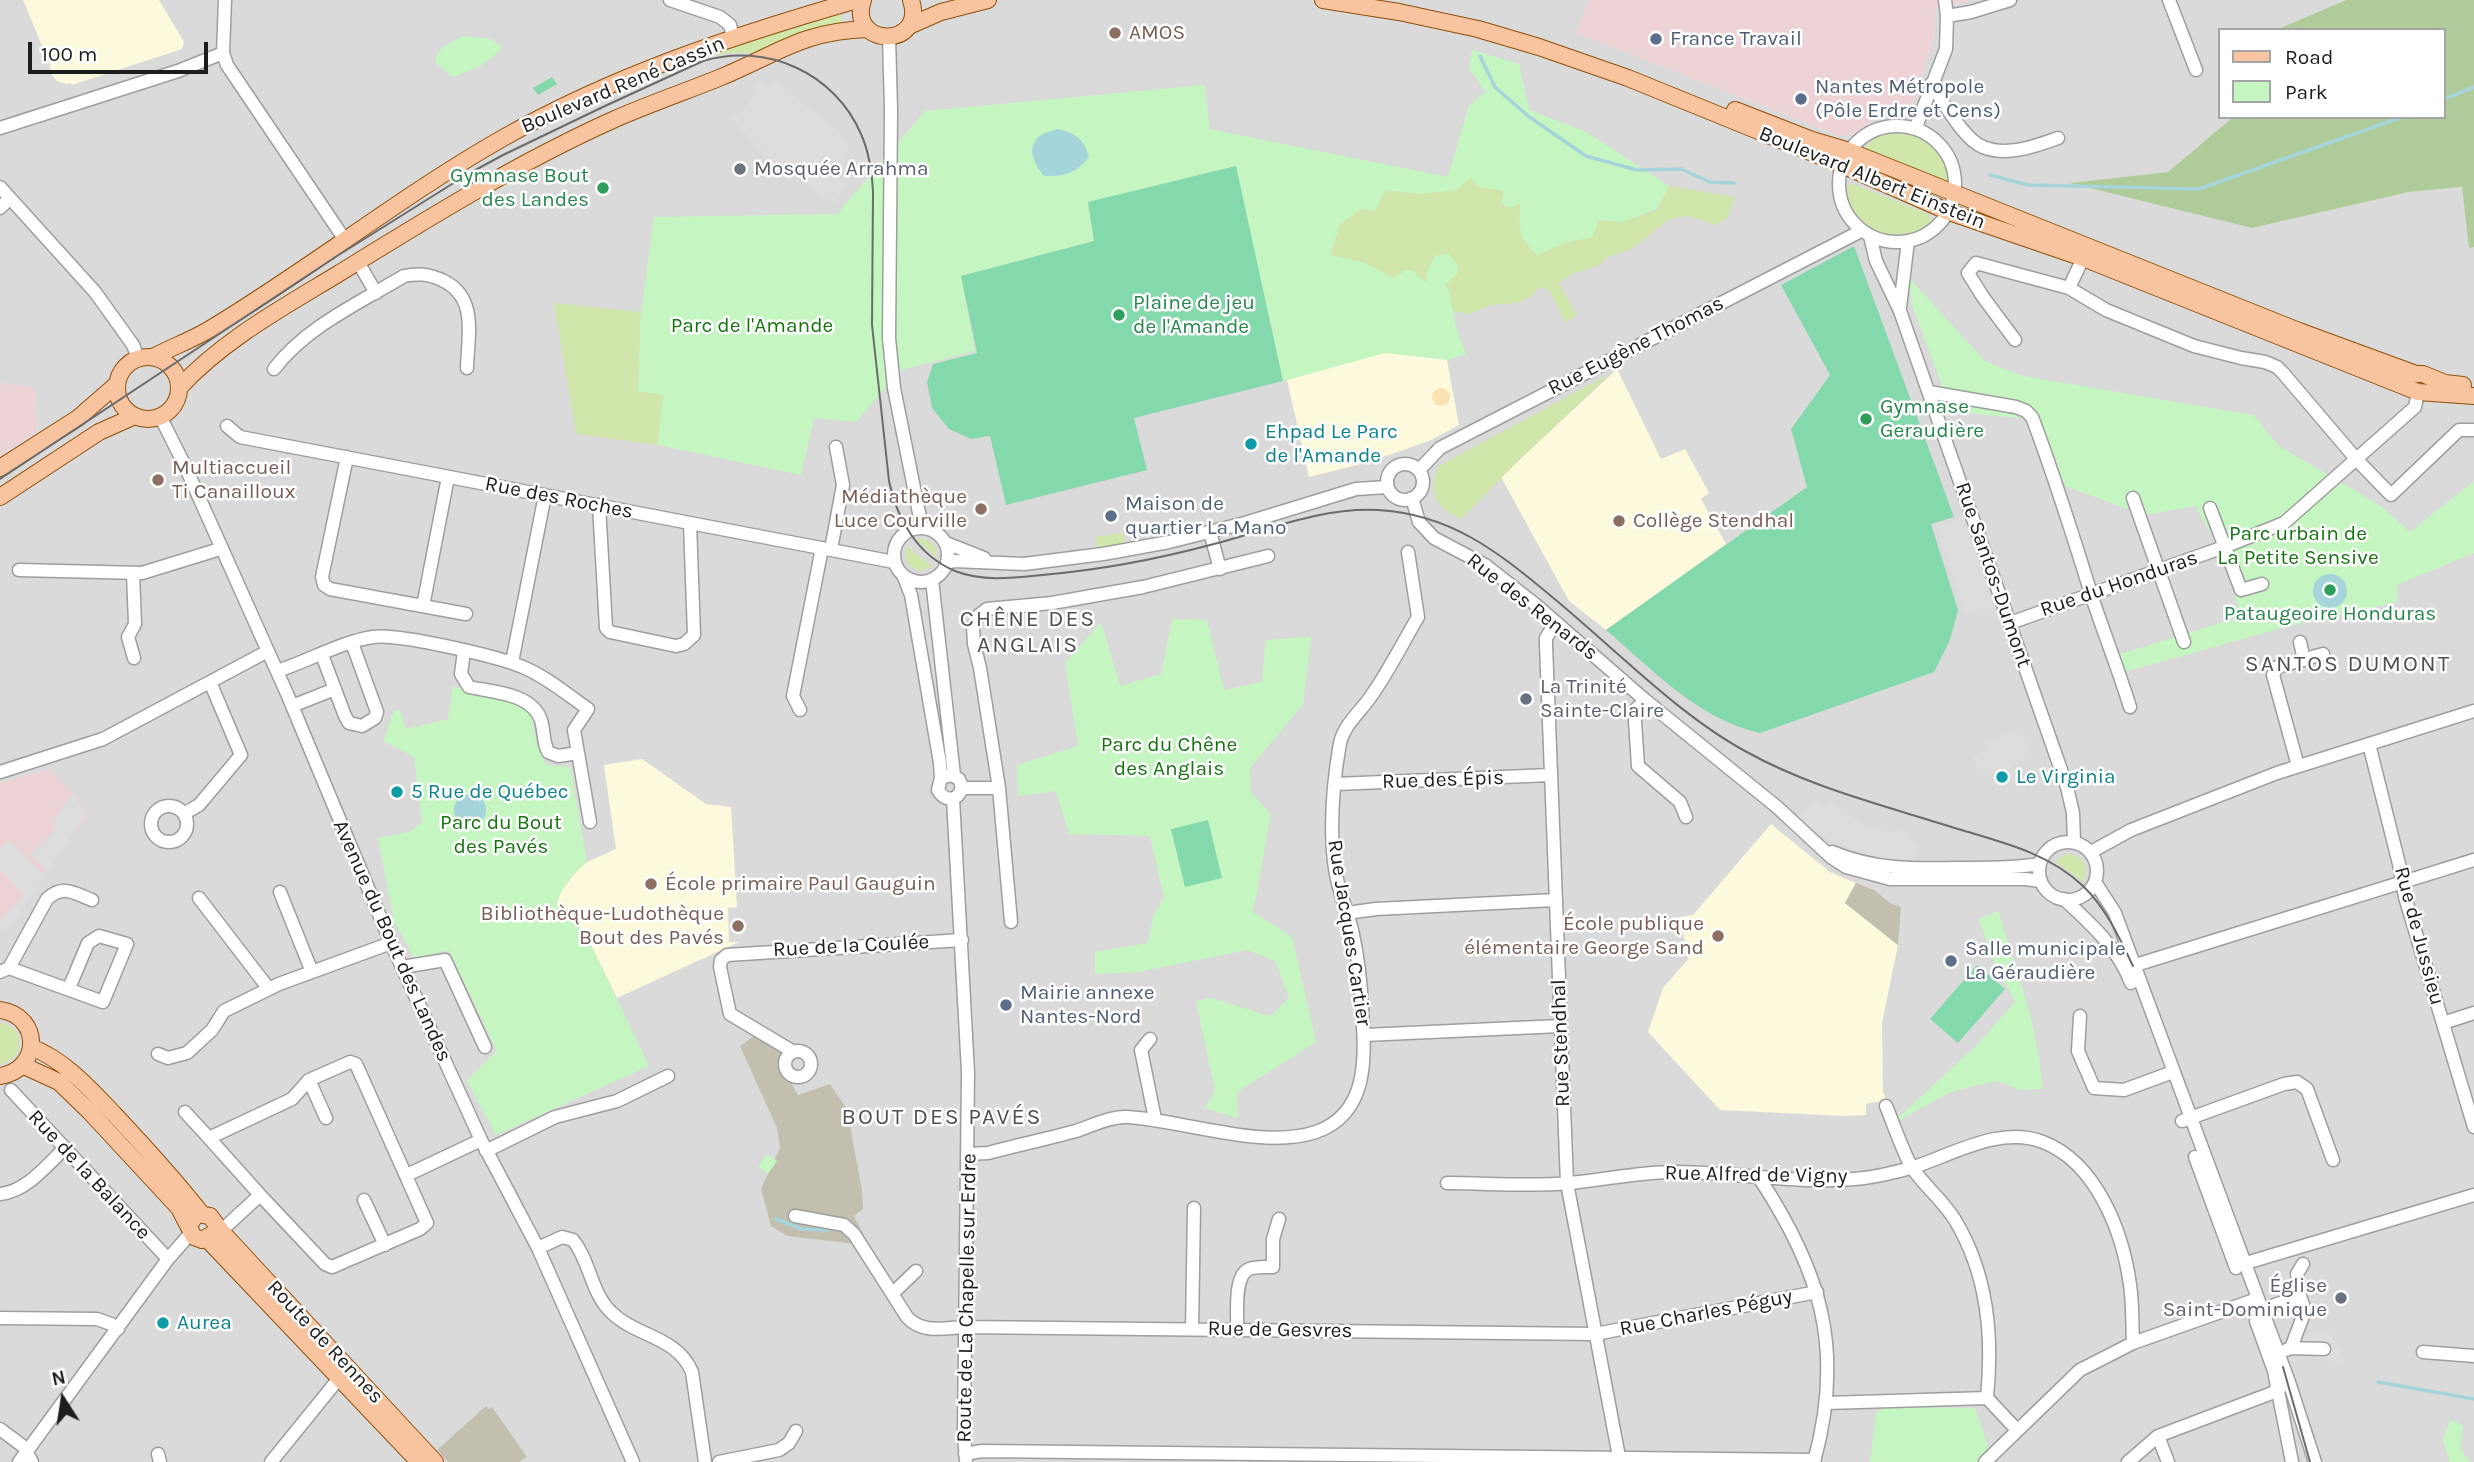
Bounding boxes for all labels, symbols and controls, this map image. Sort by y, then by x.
place label: AMOS [1129,20,1185,46]
marker: AMOS [1107,25,1123,41]
place label: France Travail [1670,26,1802,52]
scale bar [32,28,212,72]
legend [2218,28,2446,119]
street label: Boulevard René Cassin [517,31,729,139]
marker: France Travail [1648,31,1664,47]
text: 100 m [41,42,98,66]
text: Road [2285,45,2333,69]
place label: Nantes Métropole (Pôle Erdre et Cens) [1815,74,2001,124]
text: Park [2285,80,2328,104]
marker: Nantes Métropole (Pôle Erdre et Cens) [1793,91,1809,107]
street label: Boulevard Albert Einstein [1755,121,1989,235]
place label: Mosquée Arrahma [754,156,929,182]
marker: Mosquée Arrahma [732,161,748,177]
place label: Gymnase Bout des Landes [450,163,589,213]
marker: Gymnase Bout des Landes [595,180,611,196]
place label: Plaine de jeu de l'Amande [1133,290,1255,340]
street label: Rue Eugène Thomas [1544,291,1728,401]
marker: Plaine de jeu de l'Amande [1111,307,1127,323]
park label: Parc de l'Amande [671,313,833,339]
place label: Gymnase Geraudière [1880,394,1984,444]
marker: Gymnase Geraudière [1858,411,1874,427]
place label: Ehpad Le Parc de l'Amande [1265,419,1398,469]
marker: Ehpad Le Parc de l'Amande [1243,436,1259,452]
place label: Multiaccueil Ti Canailloux [172,455,295,505]
street label: Rue des Roches [483,471,635,525]
marker: Multiaccueil Ti Canailloux [150,472,166,488]
street label: Rue Santos-Dumont [1949,479,2037,671]
place label: Médiathèque Luce Courville [834,484,967,534]
place label: Maison de quartier La Mano [1125,491,1287,541]
marker: Médiathèque Luce Courville [973,501,989,517]
marker: Maison de quartier La Mano [1103,508,1119,524]
place label: Collège Stendhal [1633,508,1794,534]
marker: Collège Stendhal [1611,513,1627,529]
park label: Parc urbain de La Petite Sensive [2217,521,2379,571]
street label: Rue du Honduras [2037,545,2201,623]
street label: Rue des Renards [1461,548,1603,666]
marker: Pataugeoire Honduras [2322,582,2338,598]
place label: Pataugeoire Honduras [2224,601,2436,627]
district label: CHÊNE DES ANGLAIS [961,605,1095,659]
district label: SANTOS DUMONT [2246,650,2450,678]
place label: La Trinité Sainte-Claire [1540,674,1664,724]
marker: La Trinité Sainte-Claire [1518,691,1534,707]
park label: Parc du Chêne des Anglais [1101,732,1237,782]
place label: Le Virginia [2016,764,2116,790]
street label: Rue des Épis [1382,765,1504,795]
marker: Le Virginia [1994,769,2010,785]
place label: 5 Rue de Québec [411,779,569,805]
marker: 5 Rue de Québec [389,784,405,800]
park label: Parc du Bout des Pavés [440,810,562,860]
street label: Avenue du Bout des Landes [327,816,457,1066]
street label: Rue Jacques Cartier [1322,838,1376,1028]
street label: Rue de Jussieu [2388,864,2450,1008]
place label: École primaire Paul Gauguin [665,871,936,897]
marker: École primaire Paul Gauguin [643,876,659,892]
place label: Bibliothèque-Ludothèque Bout des Pavés [481,901,724,951]
place label: École publique élémentaire George Sand [1464,911,1704,961]
marker: Bibliothèque-Ludothèque Bout des Pavés [730,918,746,934]
marker: École publique élémentaire George Sand [1710,928,1726,944]
street label: Rue de la Coulée [772,929,930,963]
place label: Salle municipale La Géraudière [1965,936,2126,986]
marker: Salle municipale La Géraudière [1943,953,1959,969]
street label: Rue Stendhal [1546,979,1576,1107]
place label: Mairie annexe Nantes-Nord [1020,980,1154,1030]
marker: Mairie annexe Nantes-Nord [998,997,1014,1013]
district label: BOUT DES PAVÉS [843,1103,1041,1131]
street label: Rue de la Balance [22,1105,156,1245]
street label: Route de La Chapelle sur Erdre [952,1153,982,1443]
street label: Rue Alfred de Vigny [1664,1161,1848,1189]
place label: Église Saint-Dominique [2163,1273,2327,1323]
street label: Route de Rennes [261,1275,389,1409]
street label: Rue Charles Péguy [1617,1284,1795,1342]
marker: Église Saint-Dominique [2333,1290,2349,1306]
place label: Aurea [177,1310,232,1336]
marker: Aurea [155,1315,171,1331]
street label: Rue de Gesvres [1207,1316,1353,1344]
north arrow [28,1364,98,1434]
text: N [50,1366,68,1391]

